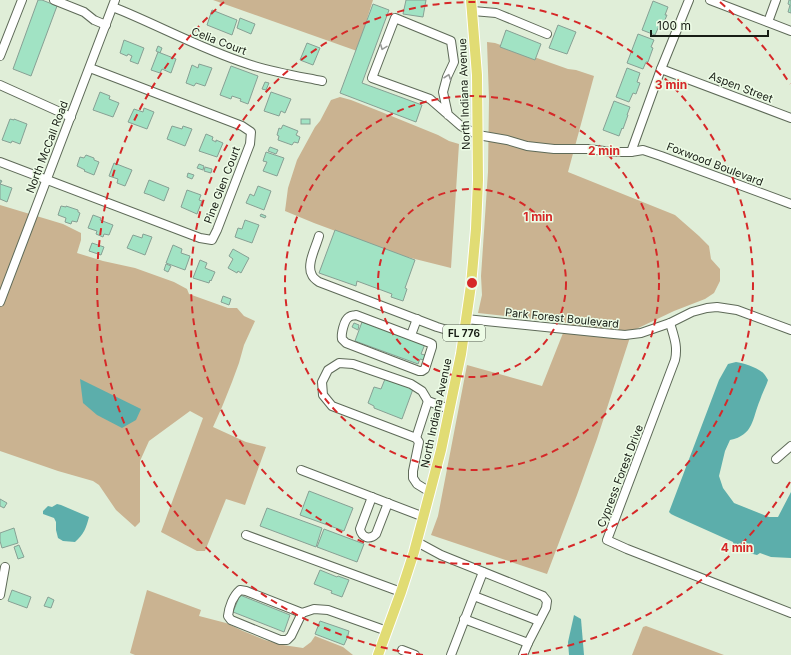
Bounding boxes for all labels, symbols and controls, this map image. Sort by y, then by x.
scale bar [651,12,768,38]
text: 100 m [657,18,691,33]
street label: Celia Court [189,24,249,58]
street label: North Indiana Avenue [455,38,473,150]
one-way arrow [380,44,388,51]
street label: Aspen Street [707,68,775,106]
one-way arrow [443,74,452,81]
text: 3 min [655,77,687,92]
street label: North McCall Road [23,99,71,195]
street label: Foxwood Boulevard [665,139,765,189]
text: 2 min [588,143,620,158]
street label: Pine Glen Court [201,144,243,226]
text: 1 min [523,209,553,224]
centre of rings [465,276,479,290]
street label: Park Forest Boulevard [504,305,620,331]
road number: FL 776 [443,325,485,341]
street label: North Indiana Avenue [418,357,454,469]
street label: Cypress Forest Drive [594,423,646,529]
text: 4 min [721,540,753,555]

